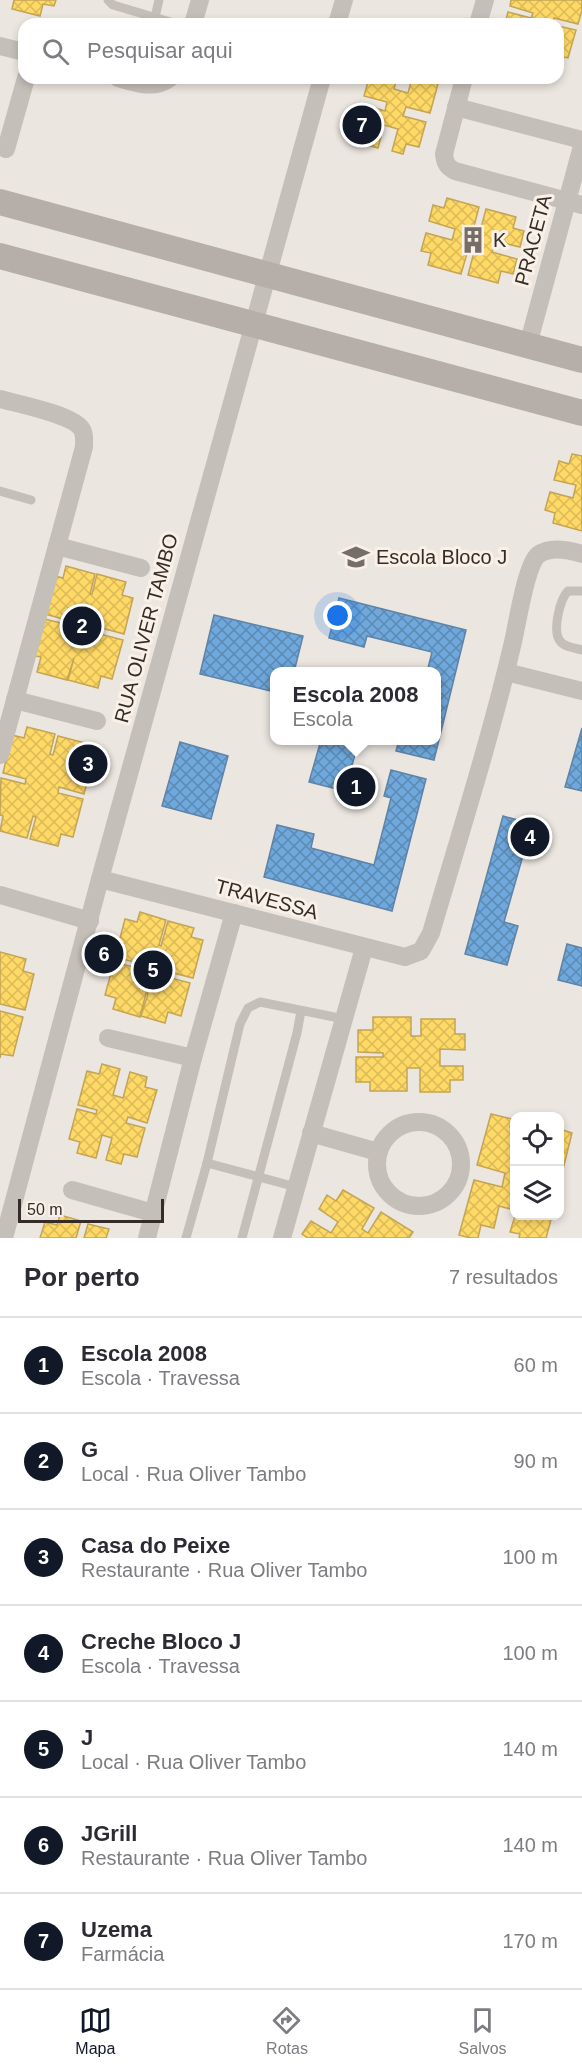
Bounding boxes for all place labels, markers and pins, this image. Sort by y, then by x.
pin: 7 [342,102,382,148]
building icon: K [458,225,488,255]
place label: K [493,229,507,251]
school or university icon: Escola Bloco J [341,542,371,572]
place label: Escola Bloco J [376,546,507,568]
pin: 2 [62,604,101,648]
pin: 3 [68,742,107,786]
pin: 1 [336,764,376,810]
pin: 4 [510,814,550,860]
pin: 6 [84,932,124,976]
pin: 5 [134,948,172,992]

